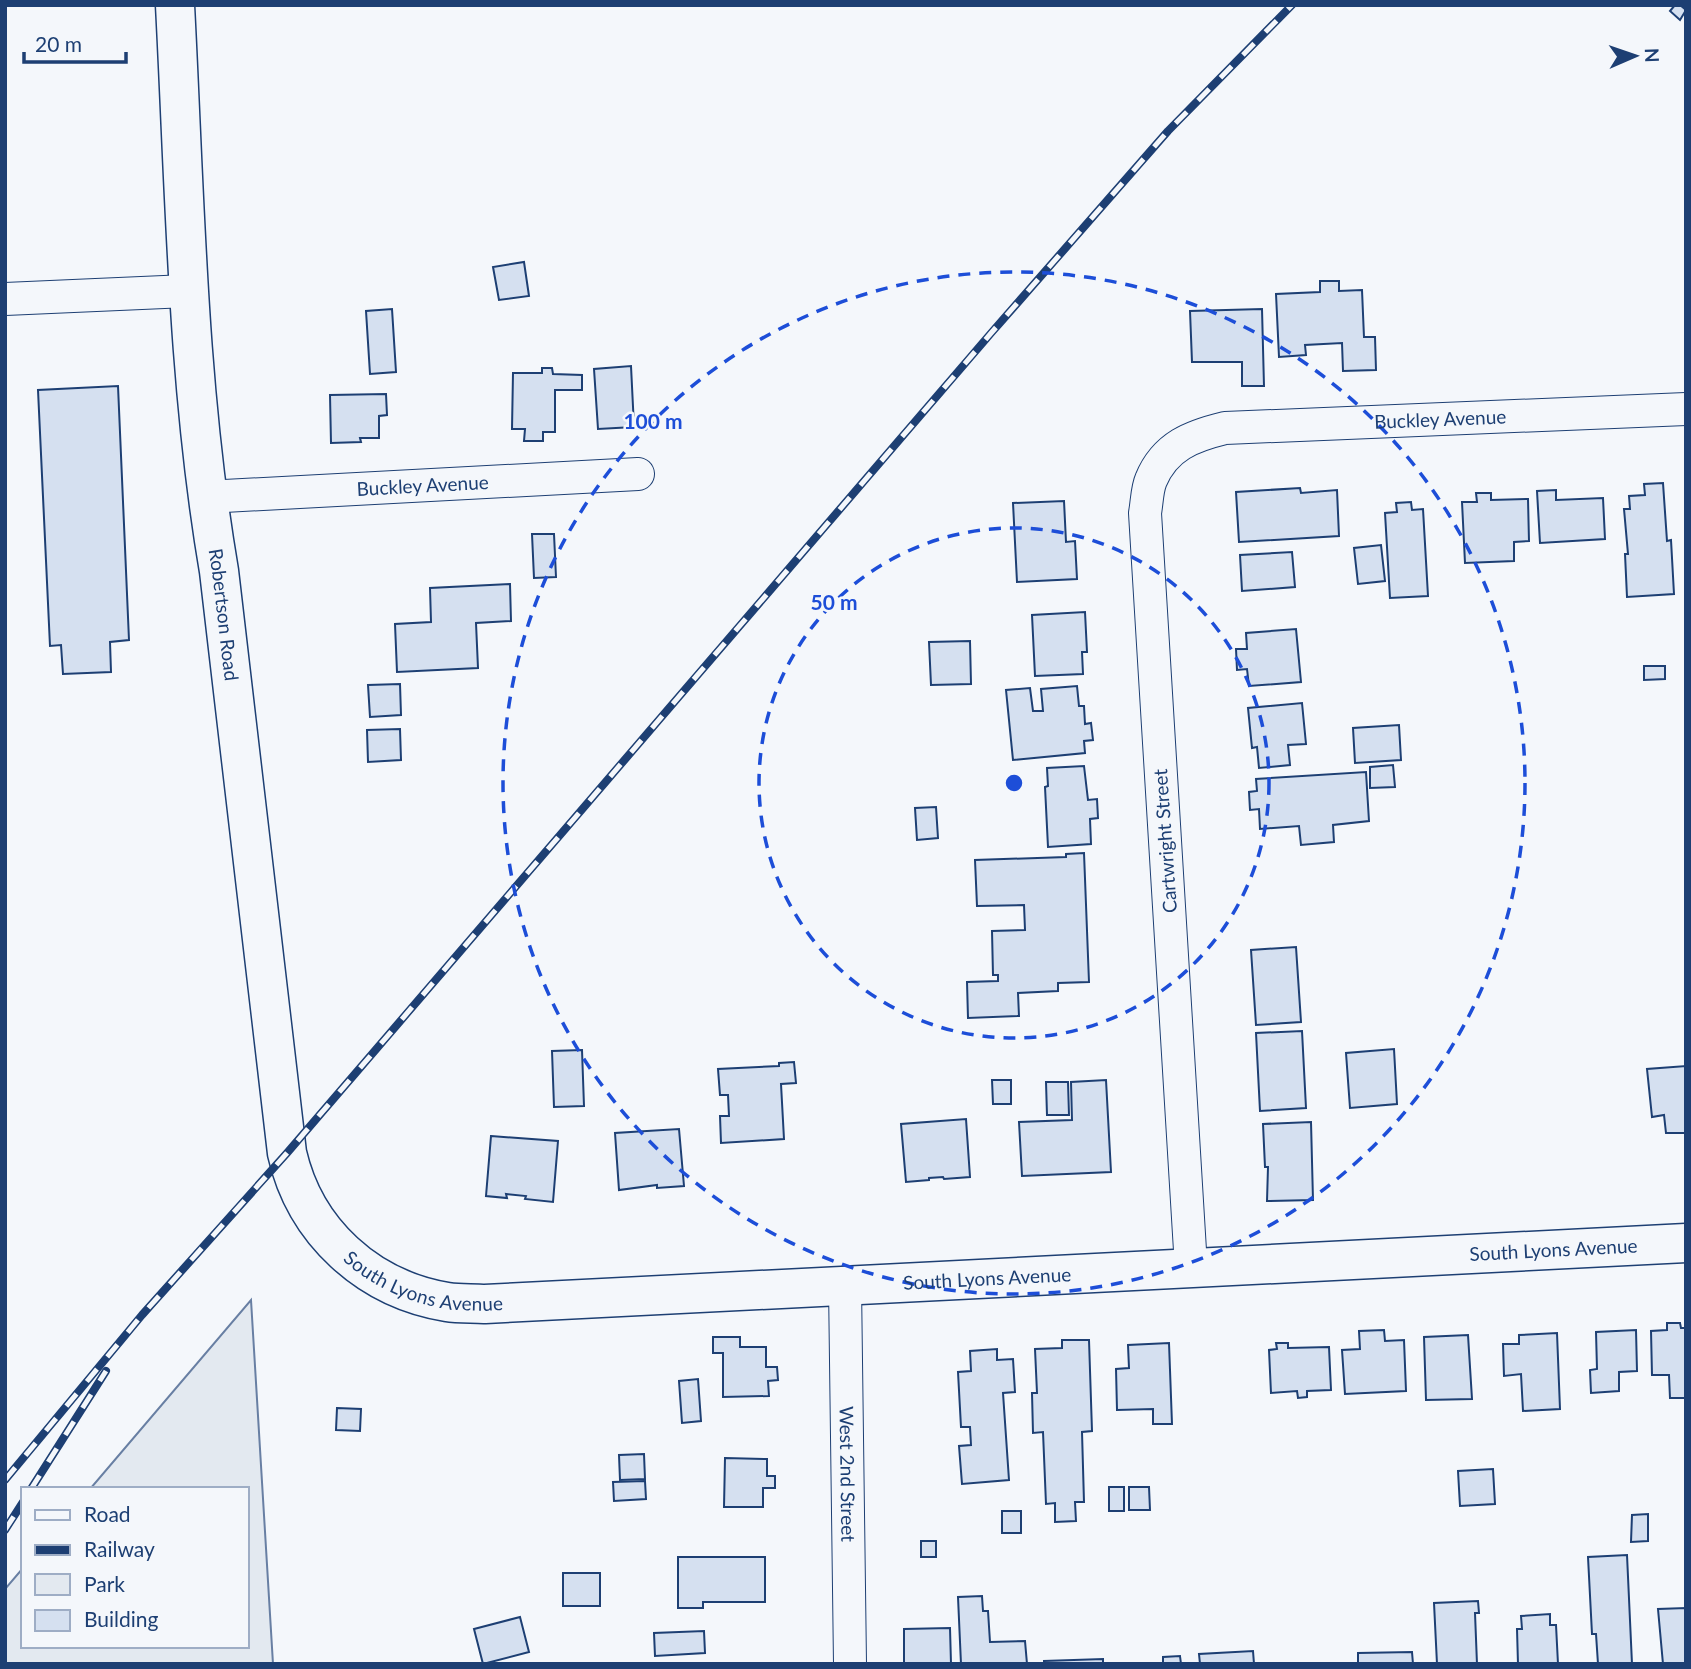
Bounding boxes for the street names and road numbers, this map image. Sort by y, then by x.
street label: Buckley Avenue [1374,404,1507,433]
street label: Buckley Avenue [356,470,489,500]
street label: Robertson Road [204,547,244,682]
street label: Cartwright Street [1148,768,1181,914]
street label: South Lyons Avenue [1469,1233,1638,1265]
street label: South Lyons Avenue [340,1246,503,1315]
street label: South Lyons Avenue [902,1262,1072,1294]
street label: West 2nd Street [836,1406,860,1542]

